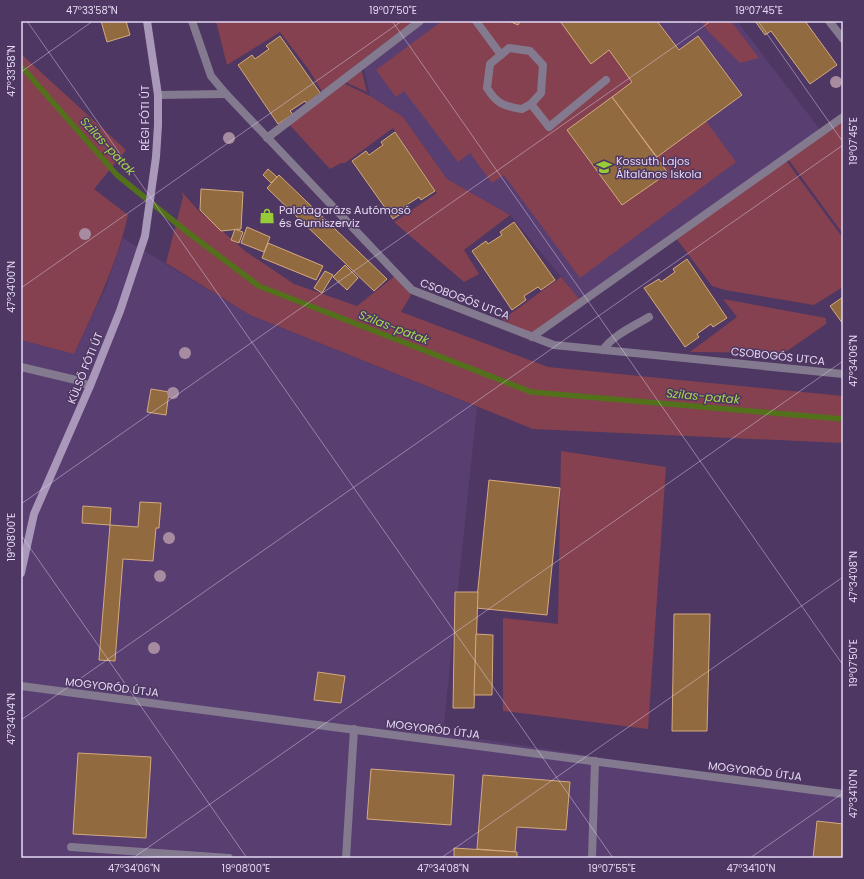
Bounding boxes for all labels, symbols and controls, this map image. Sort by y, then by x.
text: 47°33'58"N [66,3,118,18]
text: 19°07'50"E [369,3,417,18]
text: 19°07'45"E [735,3,783,18]
text: 47°33'58"N [4,45,19,97]
street label: RÉGI FÓTI ÚT [137,85,153,151]
water label: Szilas-patak [76,113,140,180]
text: 19°07'45"E [846,117,861,165]
place label: Kossuth Lajos Általános Iskola [616,153,702,182]
school or university icon: Kossuth Lajos Általános Iskola [595,158,613,176]
place label: Palotagarázs Autómosó és Gumiszerviz [279,202,411,231]
shop icon: Palotagarázs Autómosó és Gumiszerviz [258,207,276,225]
text: 47°34'00"N [4,261,19,313]
street label: CSOBOGÓS UTCA [418,275,513,324]
water label: Szilas-patak [356,306,432,349]
street label: KÜLSŐ FÓTI ÚT [63,330,107,406]
text: 47°34'06"N [846,335,861,387]
street label: CSOBOGÓS UTCA [730,343,827,369]
water label: Szilas-patak [665,384,742,408]
text: 19°08'00"E [4,513,19,561]
text: 47°34'08"N [846,551,861,603]
text: 19°07'50"E [846,639,861,687]
street label: MOGYORÓD ÚTJA [64,673,160,701]
text: 47°34'04"N [4,693,19,745]
street label: MOGYORÓD ÚTJA [385,715,481,743]
street label: MOGYORÓD ÚTJA [707,757,803,785]
text: 47°34'10"N [846,769,861,819]
text: 47°34'06"N [108,861,160,876]
text: 19°08'00"E [222,861,270,876]
text: 47°34'08"N [417,861,469,876]
text: 19°07'55"E [588,861,636,876]
text: 47°34'10"N [726,861,776,876]

